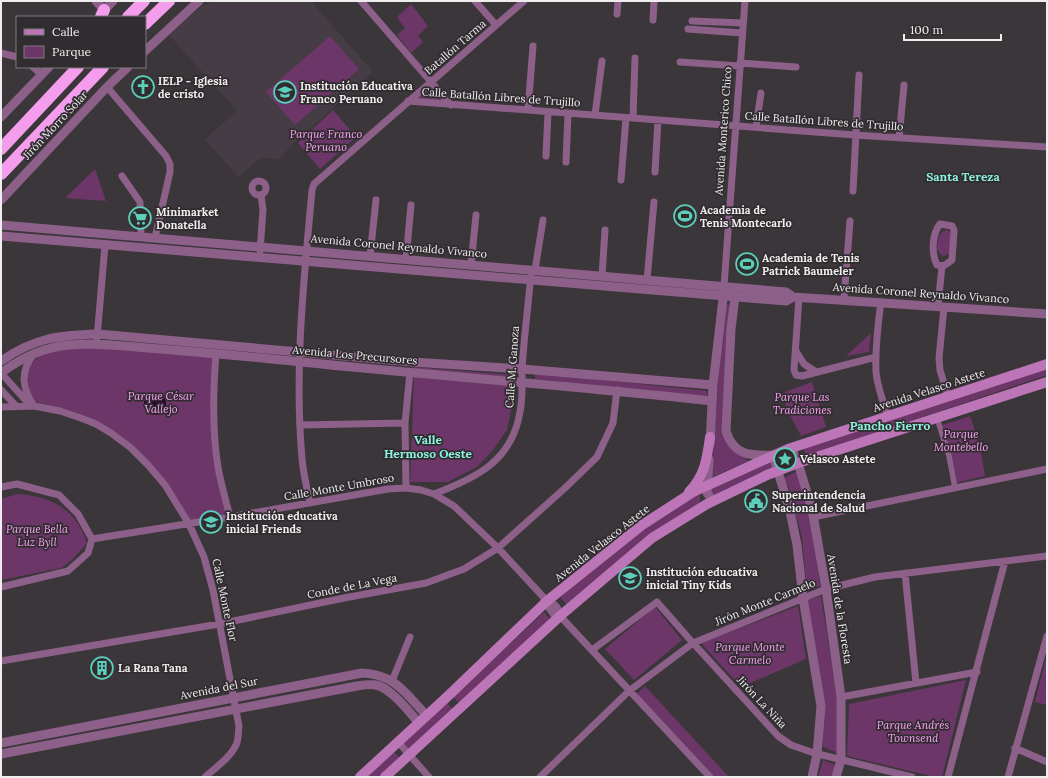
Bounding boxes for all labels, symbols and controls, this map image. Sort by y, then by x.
legend [16,16,146,68]
street label: Batallón Tarma [421,16,489,78]
scale bar [904,16,1001,42]
text: 100 m [910,22,943,37]
text: Calle [52,24,80,39]
text: Parque [52,44,92,59]
street label: Avenida Monterico Chico [711,66,734,197]
church icon: IELP - Iglesia de cristo [130,74,156,100]
place label: IELP - Iglesia de cristo [158,74,228,101]
school or university icon: Institución Educativa Franco Peruano [272,79,298,105]
place label: Institución Educativa Franco Peruano [300,79,413,106]
street label: Calle Batallón Libres de Trujillo [421,84,581,110]
street label: Jirón Morro Solar [19,87,91,163]
street label: Calle Batallón Libres de Trujillo [744,108,904,134]
park label: Parque Franco Peruano [290,127,362,154]
district label: Santa Tereza [926,169,1001,184]
sports icon: Academia de Tenis Montecarlo [672,203,698,229]
place label: Academia de Tenis Montecarlo [700,203,792,230]
supermarket icon: Minimarket Donatella [127,205,153,231]
place label: Minimarket Donatella [156,205,219,232]
street label: Avenida Coronel Reynaldo Vivanco [309,231,488,261]
sports icon: Academia de Tenis Patrick Baumeler [734,251,760,277]
place label: Academia de Tenis Patrick Baumeler [762,251,859,278]
street label: Avenida Coronel Reynaldo Vivanco [831,280,1010,306]
street label: Calle M. Ganoza [502,325,522,409]
street label: Avenida Los Precursores [291,342,418,367]
street label: Avenida Velasco Astete [870,365,987,415]
park label: Parque César Vallejo [128,389,195,416]
park label: Parque Las Tradiciones [773,390,832,417]
district label: Pancho Fierro [850,418,930,433]
park label: Parque Montebello [934,427,989,454]
district label: Valle Hermoso Oeste [384,432,473,461]
place icon: Velasco Astete [772,446,798,472]
place label: Velasco Astete [800,452,876,466]
street label: Calle Monte Umbroso [283,470,395,504]
public building icon: Superintendencia Nacional de Salud [743,488,769,514]
place label: Superintendencia Nacional de Salud [772,488,866,515]
street label: Avenida Velasco Astete [551,501,652,585]
school or university icon: Institución educativa inicial Friends [198,509,224,535]
place label: Institución educativa inicial Friends [226,509,338,536]
park label: Parque Bella Luz Byll [6,522,69,549]
street label: Avenida de la Floresta [824,552,856,665]
street label: Calle Monte Flor [209,557,241,643]
school or university icon: Institución educativa inicial Tiny Kids [617,565,643,591]
place label: Institución educativa inicial Tiny Kids [646,565,758,592]
street label: Conde de La Vega [306,570,398,602]
street label: Jirón Monte Carmelo [712,575,817,629]
park label: Parque Monte Carmelo [715,640,785,667]
building icon: La Rana Tana [89,655,115,681]
place label: La Rana Tana [118,661,188,675]
street label: Jirón La Niña [733,672,790,731]
street label: Avenida del Sur [178,674,259,703]
park label: Parque Andrés Townsend [877,718,949,745]

